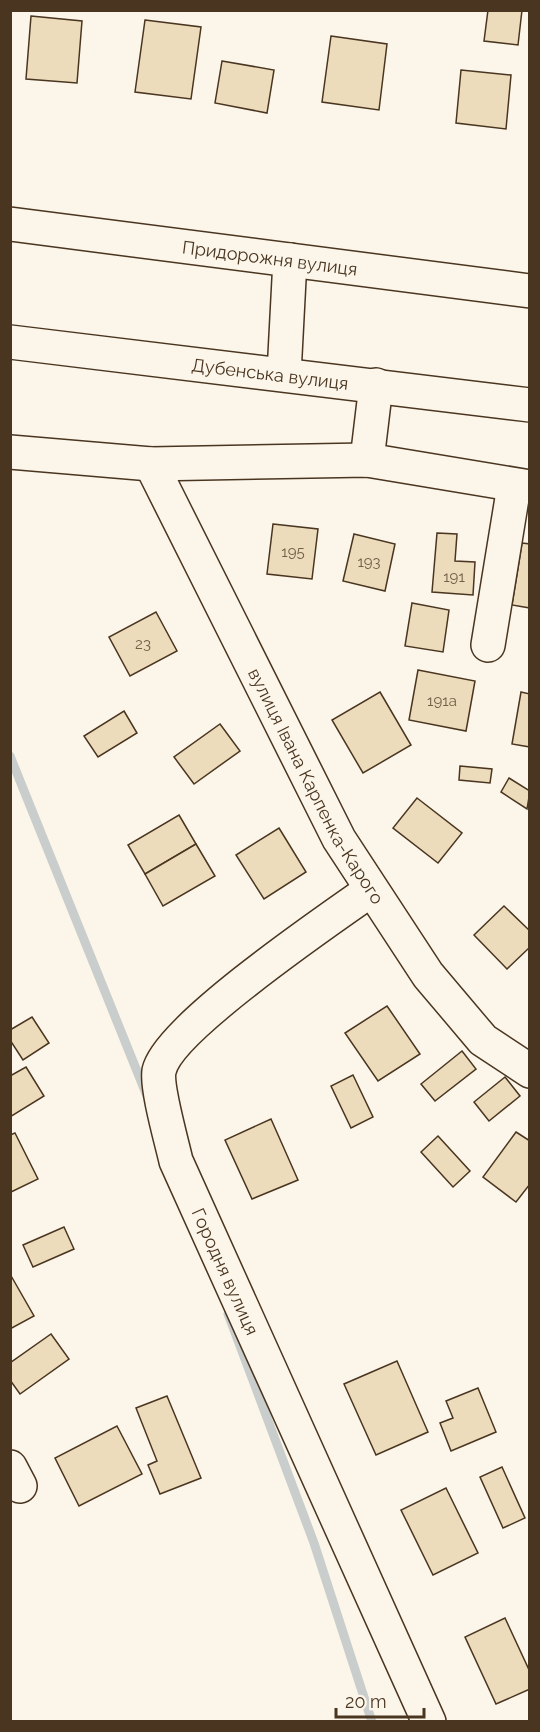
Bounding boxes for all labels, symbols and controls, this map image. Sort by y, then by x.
street label: Придорожня вулиця [181,236,359,279]
street label: Дубенська вулиця [190,354,350,393]
house number: 195 [281,543,305,561]
house number: 193 [357,553,381,571]
house number: 191 [443,568,465,586]
house number: 23 [135,635,151,653]
street label: вулиця Івана Карпенка-Карого [244,664,389,908]
house number: 191а [427,692,457,710]
street label: Городня вулиця [188,1205,263,1338]
scale bar [336,1681,424,1719]
text: 20 m [345,1691,387,1712]

